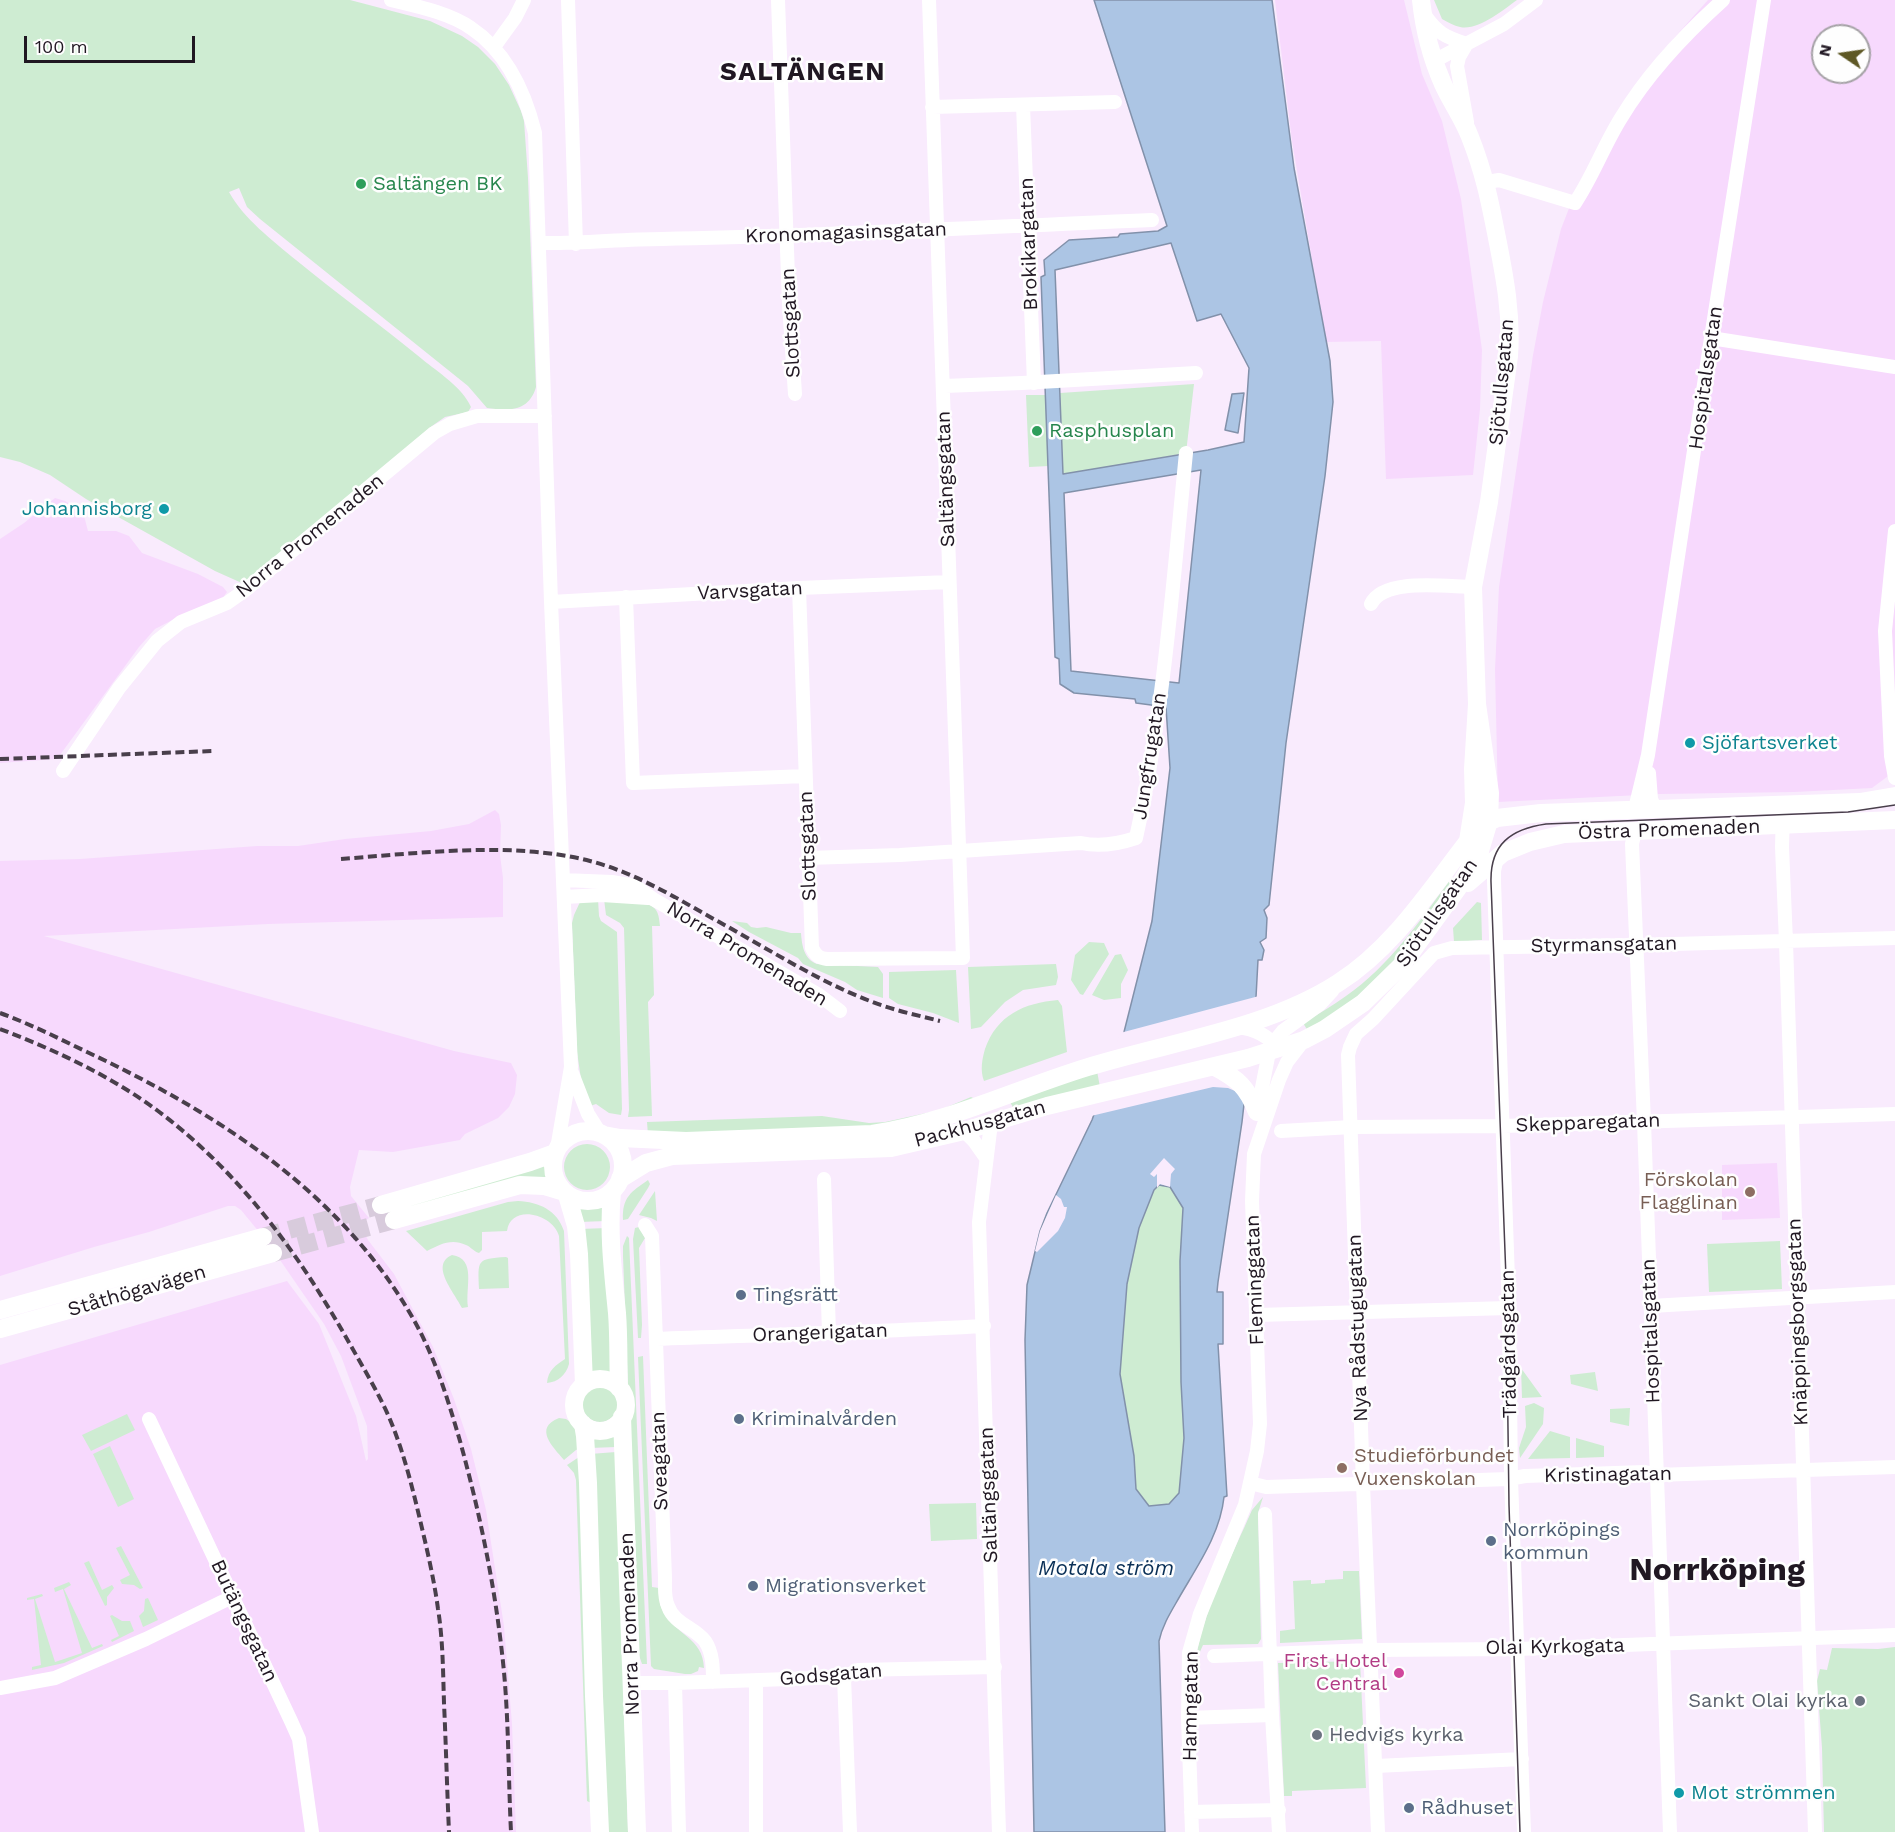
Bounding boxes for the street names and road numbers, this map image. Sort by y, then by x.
street label: Brokikargatan [1015,177,1043,311]
street label: Kronomagasinsgatan [745,217,947,249]
street label: Slottsgatan [776,267,806,379]
street label: Hospitalsgatan [1684,305,1728,451]
street label: Sjötullsgatan [1485,318,1519,446]
street label: Saltängsgatan [932,410,960,548]
street label: Norra Promenaden [231,469,389,603]
street label: Varvsgatan [697,576,803,606]
street label: Jungfrugatan [1128,691,1172,821]
street label: Slottsgatan [794,790,822,902]
street label: Östra Promenaden [1577,815,1761,845]
street label: Sjötullsgatan [1391,854,1483,972]
street label: Norra Promenaden [662,896,832,1012]
street label: Styrmansgatan [1530,932,1678,958]
street label: Packhusgatan [912,1095,1048,1153]
street label: Skepparegatan [1515,1108,1661,1138]
street label: Fleminggatan [1241,1214,1269,1346]
street label: Knäppingsborgsgatan [1782,1218,1814,1426]
street label: Nya Rådstugugatan [1343,1234,1373,1422]
street label: Hospitalsgatan [1636,1258,1666,1404]
street label: Ståthögavägen [65,1260,209,1322]
street label: Trädgårdsgatan [1496,1269,1522,1419]
street label: Orangerigatan [752,1319,888,1347]
street label: Sveagatan [646,1411,674,1511]
street label: Saltängsgatan [975,1426,1003,1564]
street label: Kristinagatan [1544,1462,1672,1488]
street label: Norra Promenaden [615,1532,645,1716]
street label: Butängsgatan [205,1556,283,1686]
street label: Olai Kyrkogata [1485,1634,1625,1660]
street label: Hamngatan [1178,1650,1204,1762]
street label: Godsgatan [779,1659,883,1691]

